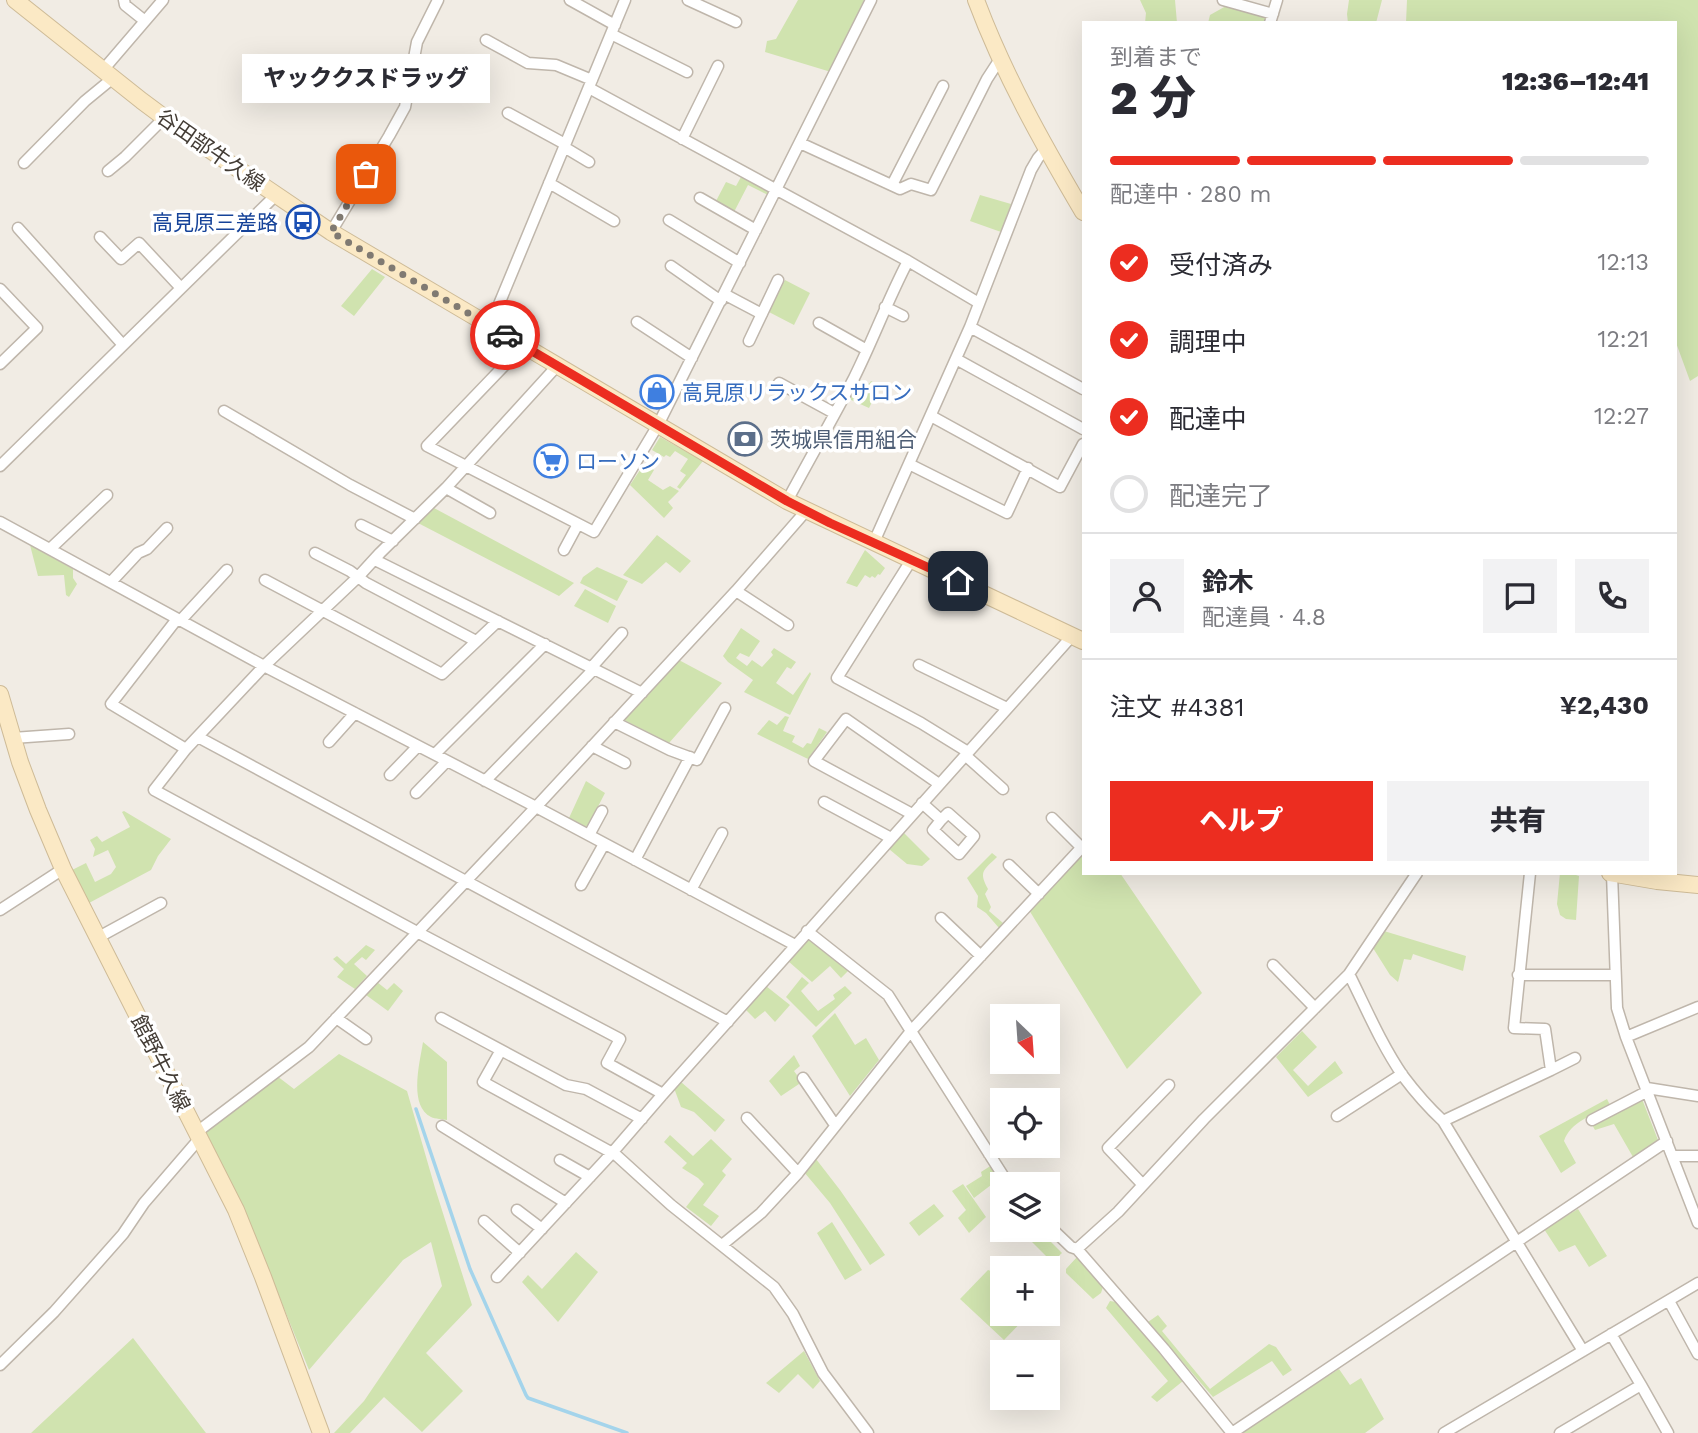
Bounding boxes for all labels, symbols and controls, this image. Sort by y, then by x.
text: 到着まで [1110,44,1202,71]
callout: ヤッククスドラッグ [242,55,490,104]
text: ヤッククスドラッグ [263,65,469,92]
text: 12:36–12:41 [1502,66,1649,96]
text: 2 分 [1110,71,1196,125]
street label: 谷田部牛久線 [152,104,270,196]
pin [336,144,396,204]
icon: bag [347,155,385,193]
text: 配達中 · 280 m [1110,181,1272,208]
bus stop icon: 高見原三差路 [284,203,322,241]
place label: 高見原三差路 [152,210,278,235]
icon: check [1110,244,1148,282]
text: 12:13 [1597,249,1649,276]
text: 受付済み [1169,250,1273,280]
courier [470,300,540,370]
icon: car [486,316,524,354]
icon: check [1110,321,1148,359]
text: 12:21 [1597,326,1649,353]
text: 調理中 [1169,327,1247,357]
shop icon: 高見原リラックスサロン [638,373,676,411]
place label: 高見原リラックスサロン [682,380,912,405]
icon: check [1110,398,1148,436]
text: 12:27 [1594,403,1649,430]
text: 配達中 [1169,404,1247,434]
bank icon: 茨城県信用組合 [726,420,764,458]
place label: 茨城県信用組合 [770,427,917,452]
supermarket icon: ローソン [532,442,570,480]
place label: ローソン [576,449,660,474]
text: 配達完了 [1169,481,1273,511]
pin [928,551,988,611]
button: person [1110,559,1184,633]
button: chat [1483,559,1557,633]
button: phone [1575,559,1649,633]
icon: home [939,562,977,600]
text: 鈴木 [1202,567,1254,597]
text: 配達員 · 4.8 [1202,604,1326,631]
text: ¥2,430 [1560,690,1649,720]
text: 注文 #4381 [1110,692,1245,722]
button: ヘルプ [1110,781,1373,861]
button: 共有 [1387,781,1649,861]
north arrow [990,1004,1060,1074]
map controls [990,1004,1060,1410]
street label: 館野牛久線 [126,1011,196,1115]
button: locate [990,1088,1060,1158]
button: layers [990,1172,1060,1242]
button: + [990,1256,1060,1326]
button: − [990,1340,1060,1410]

